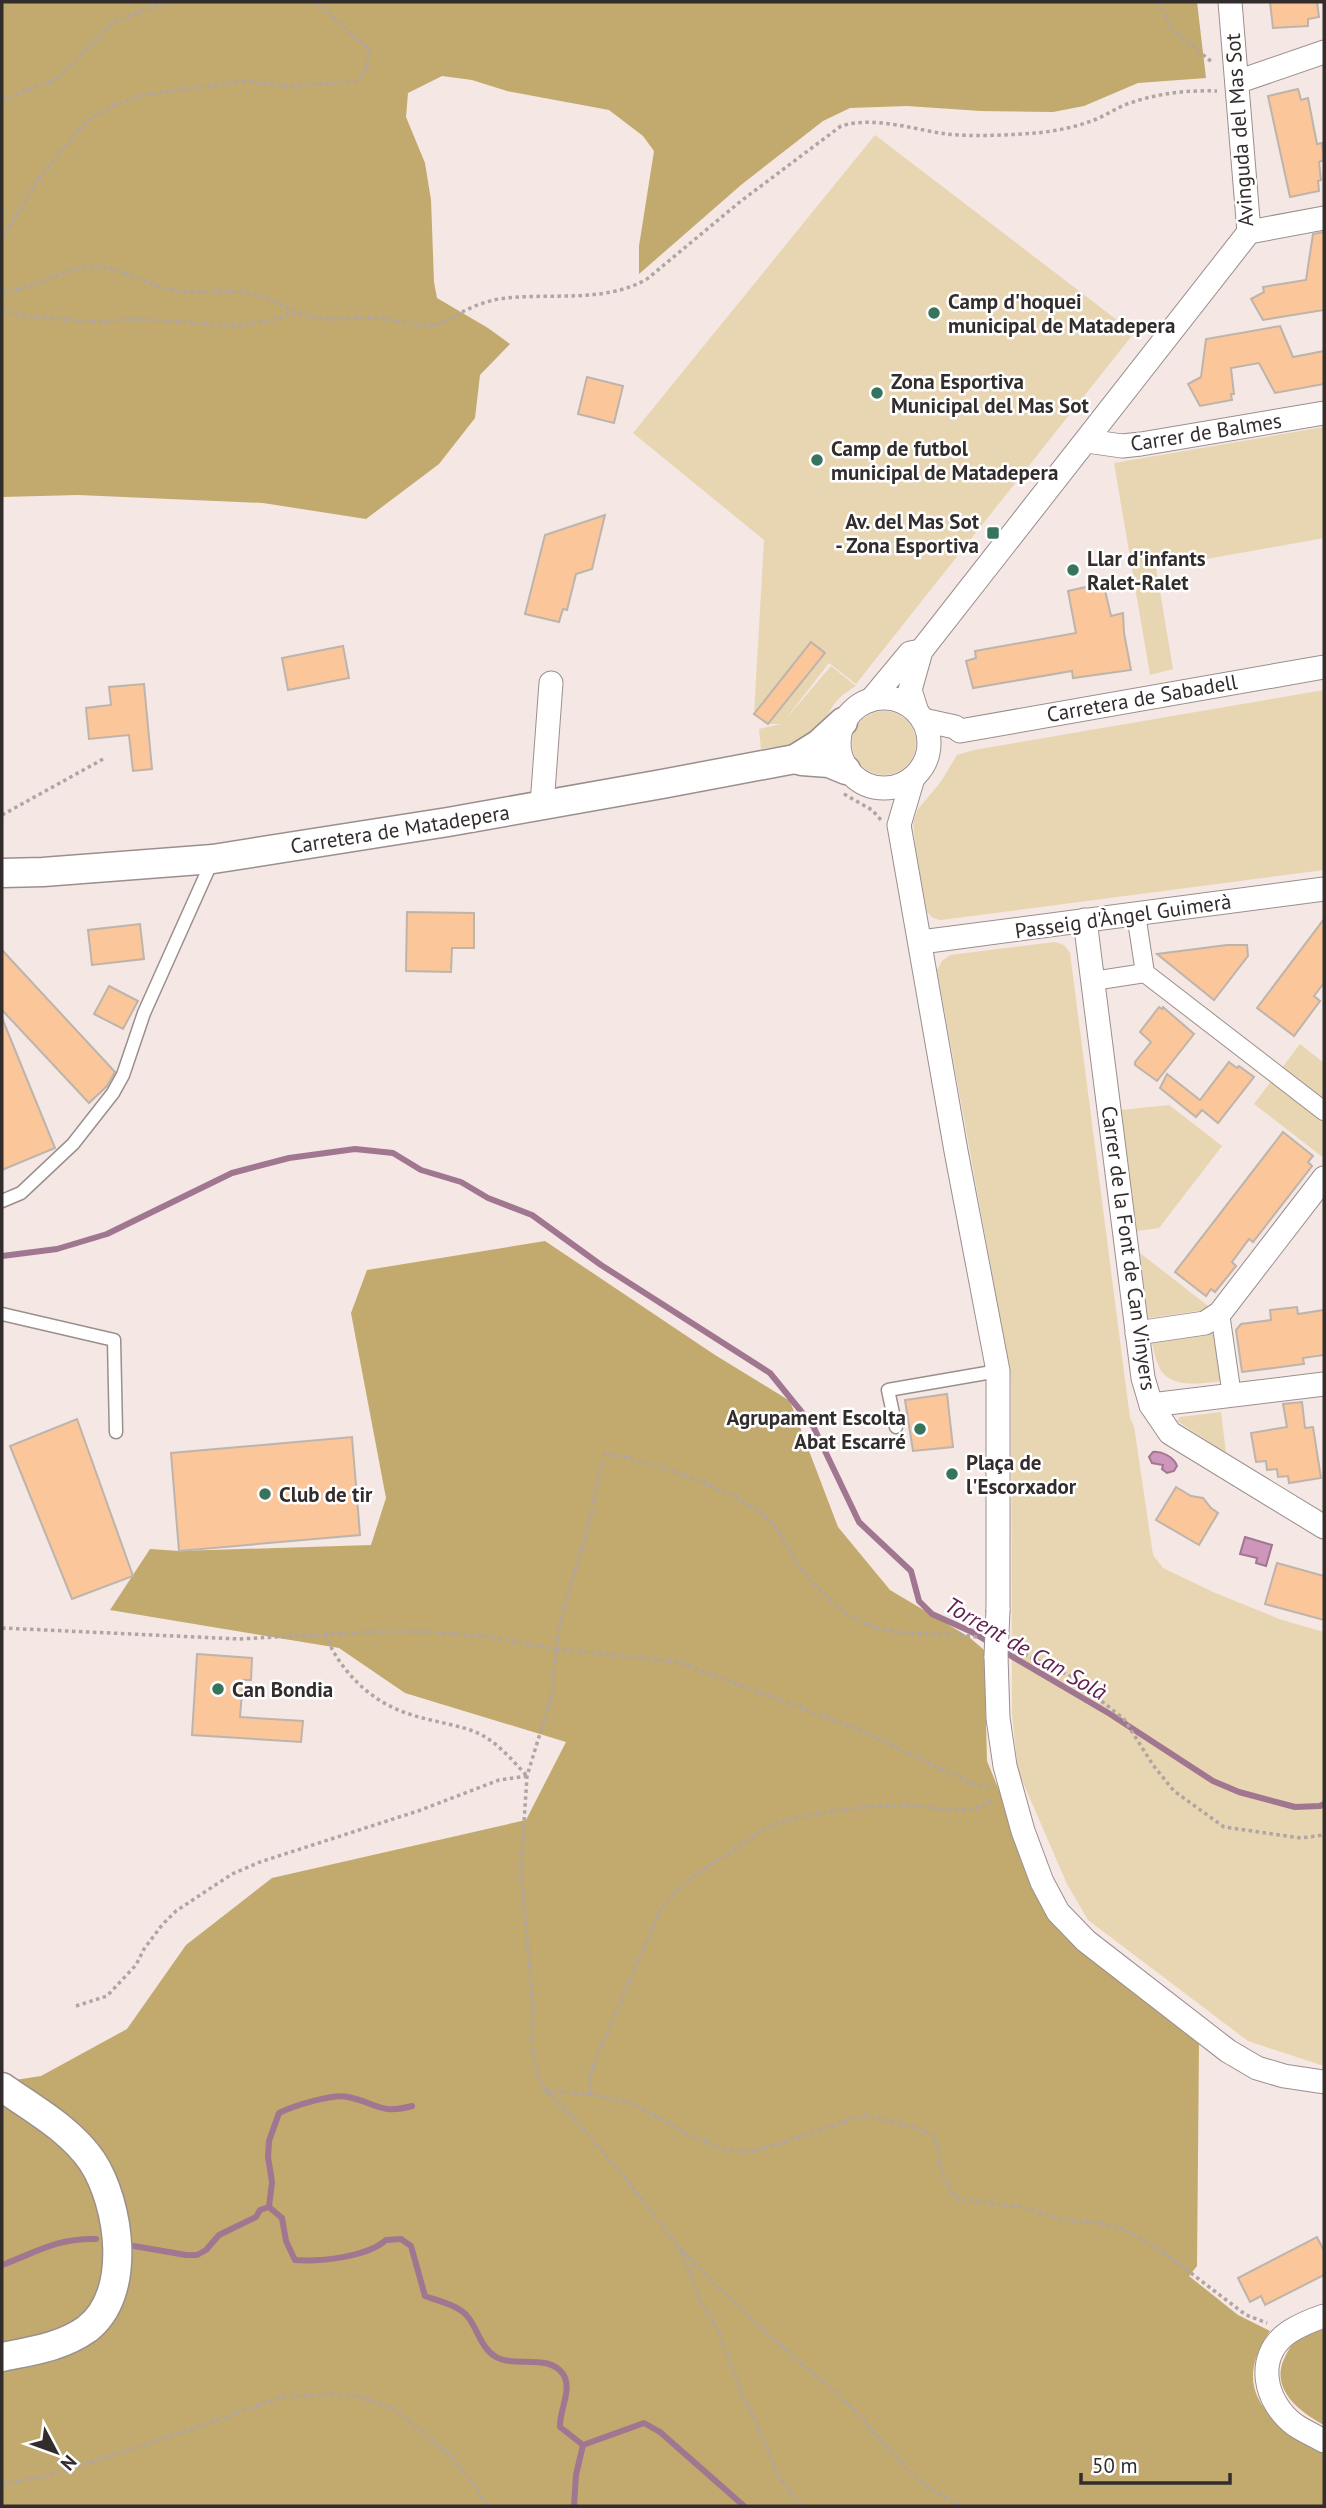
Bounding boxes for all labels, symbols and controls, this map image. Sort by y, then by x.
street label: Avinguda del Mas Sot [1219,33,1259,227]
place label: Camp d'hoquei municipal de Matadepera [948,288,1175,339]
marker: Camp d'hoquei municipal de Matadepera [926,305,942,321]
place label: Zona Esportiva Municipal del Mas Sot [891,368,1089,419]
marker: Zona Esportiva Municipal del Mas Sot [869,385,885,401]
street label: Carrer de Balmes [1128,407,1284,457]
place label: Camp de futbol municipal de Matadepera [831,435,1058,486]
marker: Camp de futbol municipal de Matadepera [809,452,825,468]
place label: Av. del Mas Sot - Zona Esportiva [835,508,980,559]
marker: Av. del Mas Sot - Zona Esportiva [985,525,1001,541]
place label: Llar d'infants Ralet-Ralet [1087,545,1206,596]
marker: Llar d'infants Ralet-Ralet [1065,562,1081,578]
street label: Carretera de Sabadell [1045,668,1239,728]
street label: Carretera de Matadepera [289,798,511,860]
street label: Passeig d'Àngel Guimerà [1013,887,1233,945]
street label: Carrer de la Font de Can Vinyers [1096,1104,1162,1392]
place label: Agrupament Escolta Abat Escarré [727,1404,906,1455]
marker: Agrupament Escolta Abat Escarré [912,1421,928,1437]
place label: Plaça de l'Escorxador [966,1449,1077,1500]
marker: Plaça de l'Escorxador [944,1466,960,1482]
place label: Club de tir [279,1481,373,1508]
marker: Club de tir [257,1486,273,1502]
water label: Torrent de Can Solà [940,1590,1112,1706]
place label: Can Bondia [232,1676,333,1703]
marker: Can Bondia [210,1681,226,1697]
north arrow [21,2417,91,2487]
scale bar [1081,2442,1230,2486]
text: N [56,2451,82,2476]
text: 50 m [1092,2452,1138,2479]

